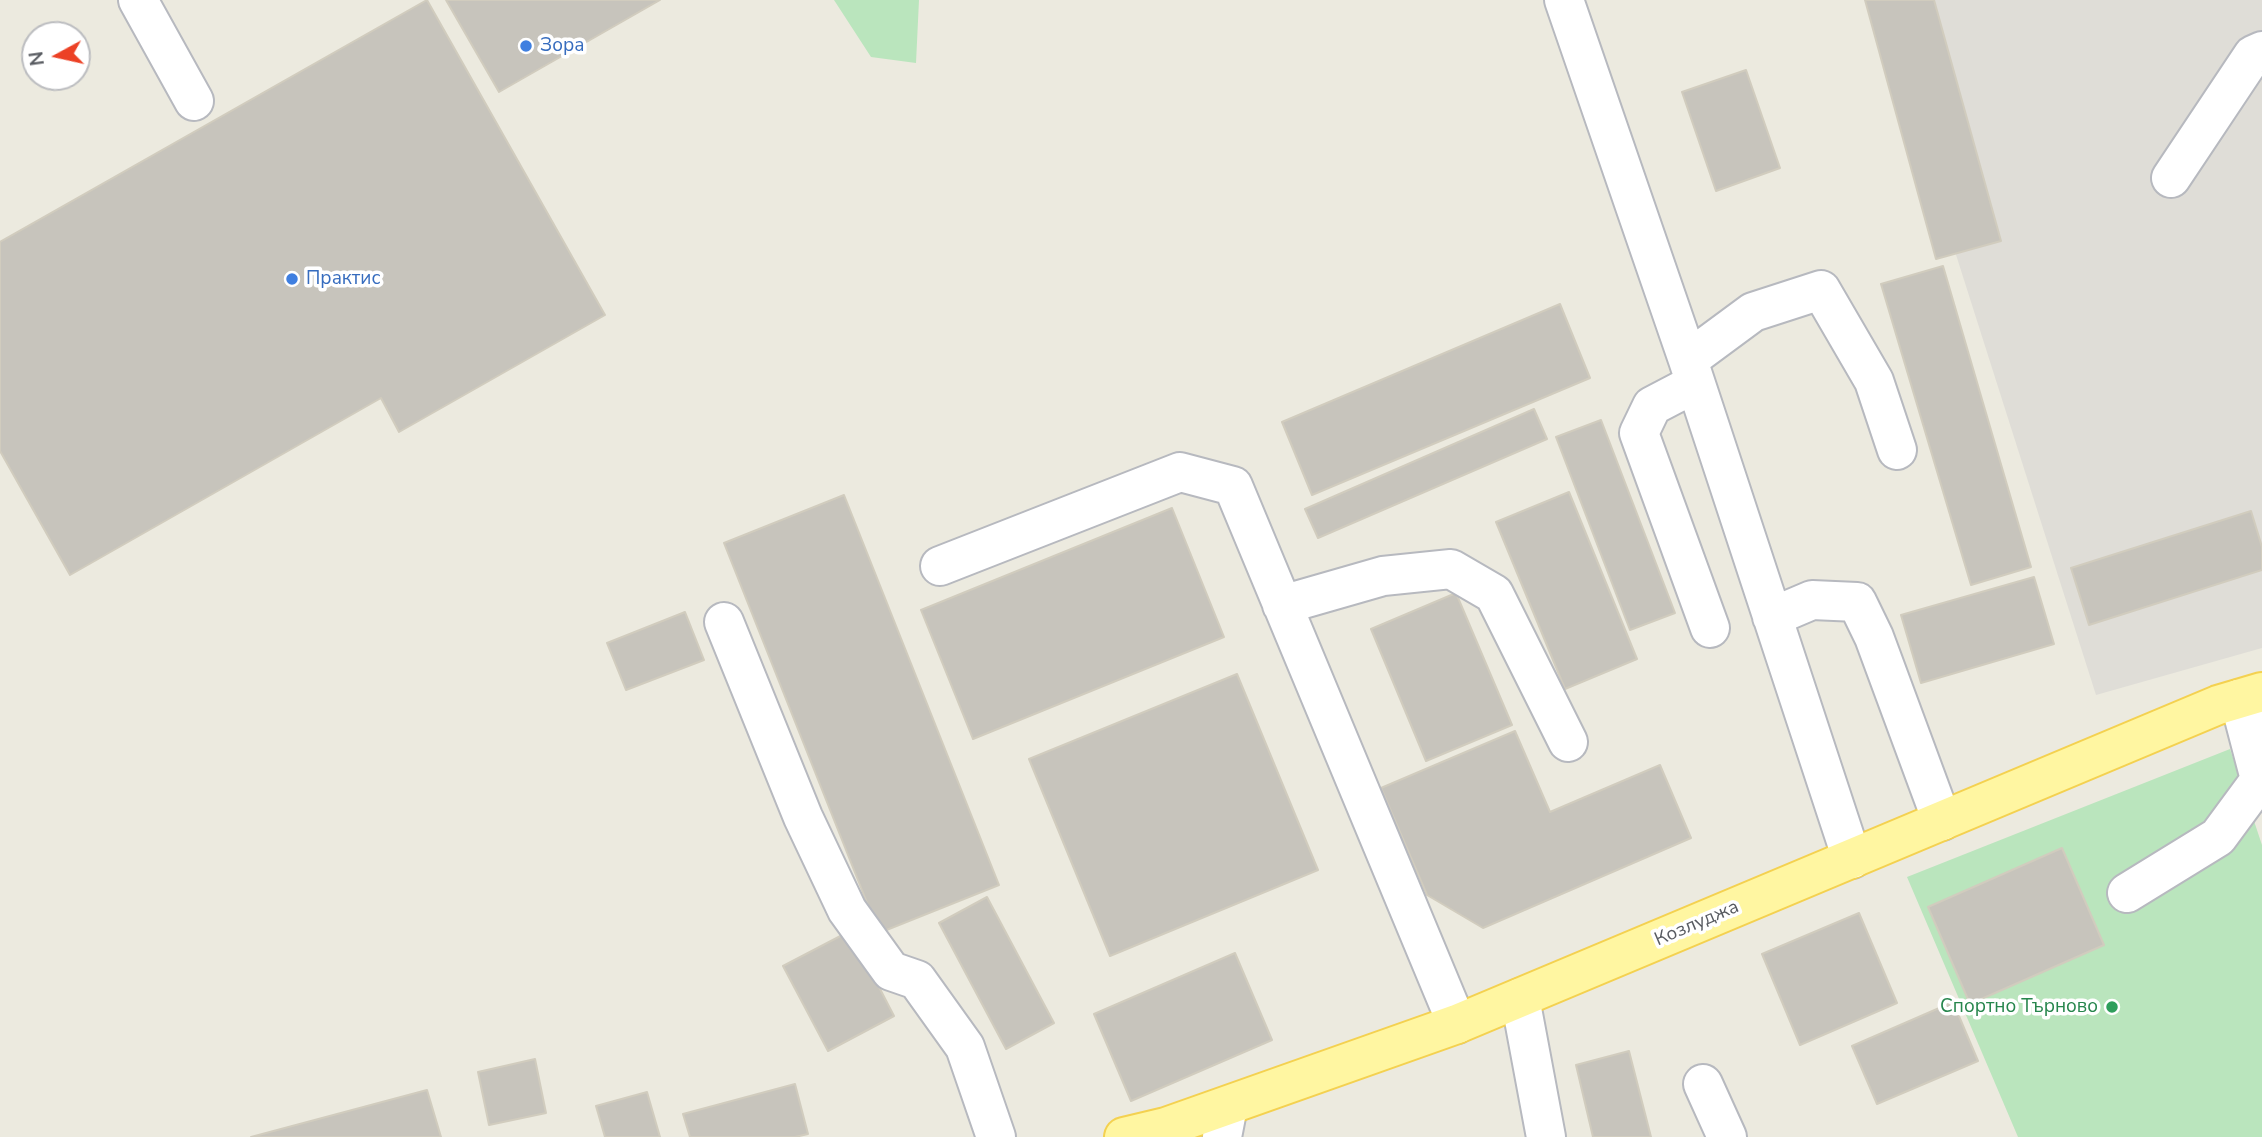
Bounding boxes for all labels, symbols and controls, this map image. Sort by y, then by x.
north arrow [21,21,91,91]
place label: Зора [540,35,584,57]
marker: Зора [518,38,534,54]
text: N [23,50,51,67]
place label: Практис [306,268,380,290]
marker: Практис [284,271,300,287]
street label: Козлуджа [1651,896,1743,952]
place label: Спортно Търново [1940,996,2098,1018]
marker: Спортно Търново [2104,999,2120,1015]

